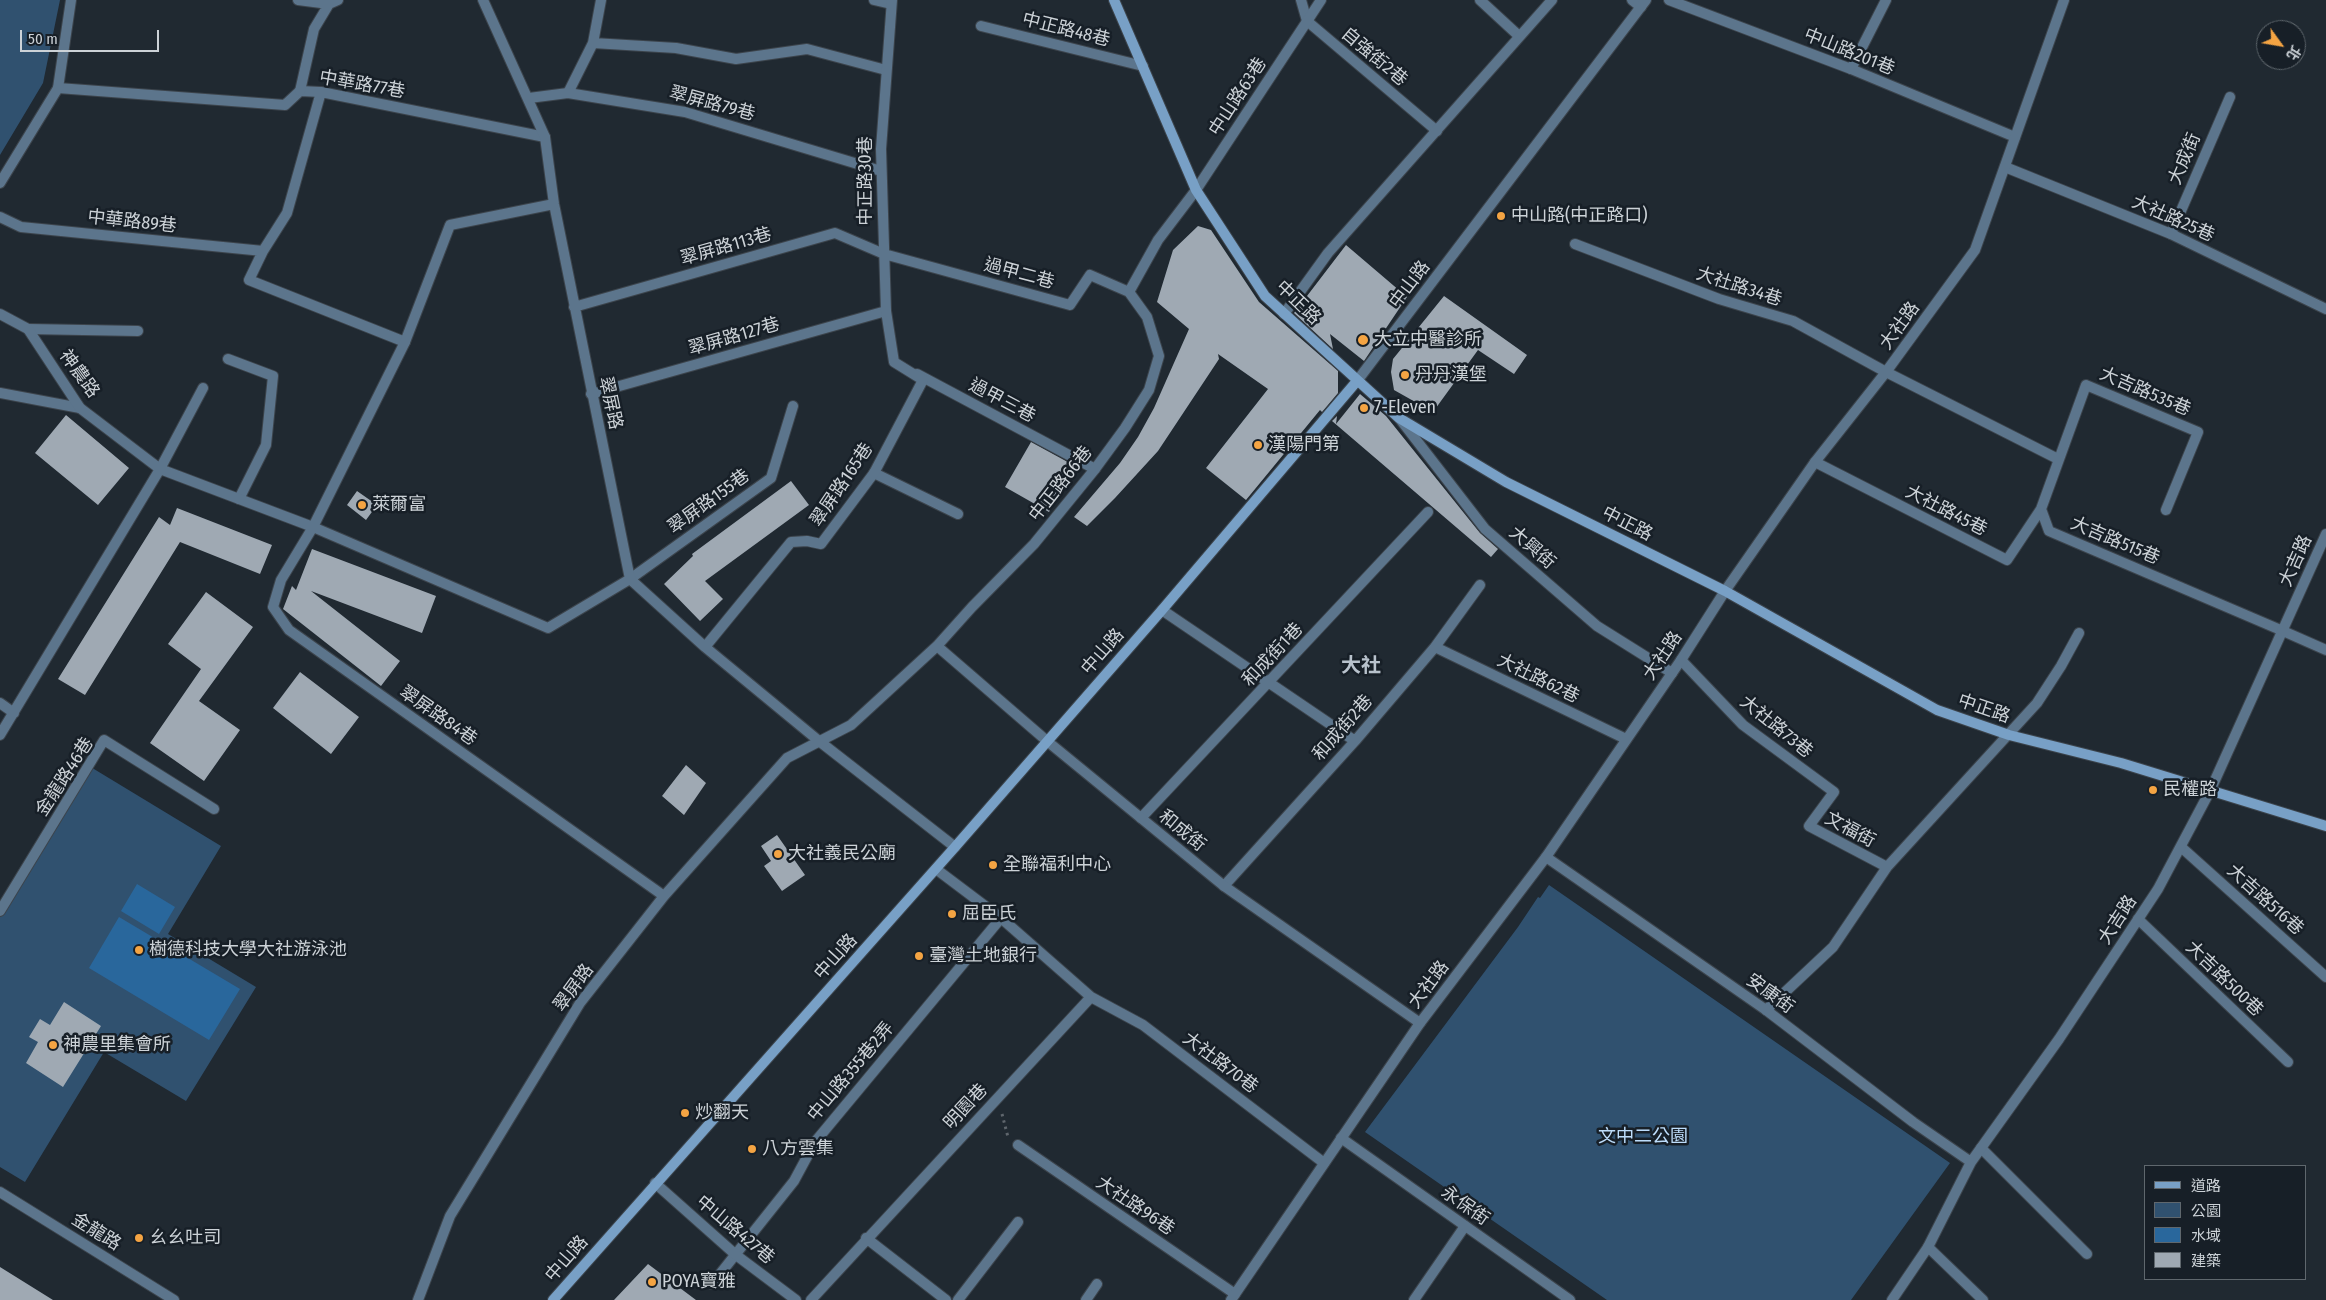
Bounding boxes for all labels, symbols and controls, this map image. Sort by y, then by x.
street label: 中正路48巷 [1020,9,1112,51]
scale bar [22,20,161,52]
north arrow [2256,20,2306,70]
street label: 自強街2巷 [1336,23,1412,91]
street label: 中山路201巷 [1801,24,1897,80]
text: 50 m [28,30,58,48]
text: 北 [2282,42,2304,63]
street label: 中山路63巷 [1205,54,1271,140]
street label: 中華路77巷 [317,67,407,103]
street label: 翠屏路79巷 [667,82,757,126]
street label: 大成街 [2165,130,2205,188]
street label: 中正路30巷 [855,136,877,226]
street label: 大社路25巷 [2128,191,2218,247]
place label: 中山路(中正路口) [1511,205,1648,227]
street label: 中華路89巷 [86,207,178,237]
marker: 中山路(中正路口) [1495,210,1507,222]
street label: 翠屏路113巷 [678,224,774,270]
street label: 過甲二巷 [981,254,1057,294]
street label: 中山路 [1385,257,1435,313]
street label: 大社路34巷 [1693,263,1785,311]
street label: 中正路 [1271,276,1325,330]
street label: 大社路 [1875,298,1925,354]
street label: 翠屏路127巷 [686,314,782,360]
place label: 大立中醫診所 [1374,329,1482,351]
marker: 大立中醫診所 [1356,333,1370,347]
street label: 神農路 [54,346,104,402]
street label: 大吉路535巷 [2096,363,2194,421]
place label: 丹丹漢堡 [1415,364,1487,386]
marker: 丹丹漢堡 [1399,369,1411,381]
street label: 翠屏路 [594,374,626,432]
street label: 過甲三巷 [965,375,1039,427]
place label: 7-Eleven [1374,397,1436,419]
marker: 7-Eleven [1358,402,1370,414]
place label: 漢陽門第 [1268,434,1340,456]
street label: 翠屏路165巷 [806,439,878,531]
marker: 漢陽門第 [1252,439,1264,451]
street label: 中正路66巷 [1025,442,1097,526]
street label: 翠屏路155巷 [664,465,754,539]
street label: 大社路45巷 [1902,481,1990,541]
place label: 萊爾富 [372,494,426,516]
marker: 萊爾富 [356,499,368,511]
street label: 中正路 [1598,502,1656,546]
street label: 大吉路515巷 [2067,513,2163,569]
street label: 大興街 [1505,522,1559,574]
street label: 大吉路 [2275,532,2317,590]
street label: 和成街1巷 [1238,619,1308,691]
street label: 中山路 [1077,625,1129,679]
street label: 大社路 [1639,628,1687,684]
street label: 大社路62巷 [1493,650,1583,708]
district label: 大社 [1341,654,1381,678]
street label: 翠屏路84巷 [395,681,481,751]
street label: 中正路 [1955,690,2013,728]
street label: 和成街2巷 [1309,691,1377,765]
street label: 大社路73巷 [1735,691,1817,763]
street label: 金龍路46巷 [32,734,98,820]
place label: 民權路 [2163,779,2217,801]
marker: 民權路 [2147,784,2159,796]
street label: 和成街 [1154,806,1210,856]
street label: 文福街 [1821,808,1879,852]
place label: 大社義民公廟 [788,843,896,865]
marker: 大社義民公廟 [772,848,784,860]
place label: 全聯福利中心 [1003,854,1111,876]
marker: 全聯福利中心 [987,859,999,871]
street label: 大吉路516巷 [2222,860,2308,940]
street label: 大吉路 [2094,891,2142,949]
place label: 屈臣氏 [962,903,1016,925]
marker: 屈臣氏 [946,908,958,920]
street label: 中山路 [810,930,862,984]
street label: 大吉路500巷 [2181,937,2267,1021]
place label: 樹德科技大學大社游泳池 [149,939,347,961]
marker: 樹德科技大學大社游泳池 [133,944,145,956]
place label: 臺灣土地銀行 [929,945,1037,967]
marker: 臺灣土地銀行 [913,950,925,962]
street label: 大社路 [1404,957,1454,1013]
street label: 翠屏路 [549,960,599,1016]
street label: 安康街 [1742,969,1798,1019]
street label: 中山路355巷2弄 [803,1018,899,1126]
street label: 大社路70巷 [1178,1028,1262,1098]
place label: 神農里集會所 [63,1034,171,1056]
marker: 神農里集會所 [47,1039,59,1051]
street label: 明園巷 [940,1080,992,1134]
place label: 炒翻天 [695,1102,749,1124]
marker: 炒翻天 [679,1107,691,1119]
park label: 文中二公園 [1598,1126,1688,1148]
place label: 八方雲集 [762,1138,834,1160]
marker: 八方雲集 [746,1143,758,1155]
legend [2144,1165,2306,1280]
street label: 大社路96巷 [1092,1172,1178,1240]
text: 道路 [2191,1177,2221,1195]
street label: 永保街 [1437,1182,1493,1230]
street label: 中山路427巷 [691,1191,779,1269]
text: 公園 [2191,1202,2221,1220]
street label: 金龍路 [67,1209,125,1255]
place label: ㄠㄠ吐司 [149,1227,221,1249]
text: 水域 [2191,1227,2221,1245]
marker: ㄠㄠ吐司 [133,1232,145,1244]
street label: 中山路 [541,1232,593,1286]
text: 建築 [2191,1252,2221,1270]
place label: POYA寶雅 [662,1271,736,1293]
marker: POYA寶雅 [646,1276,658,1288]

